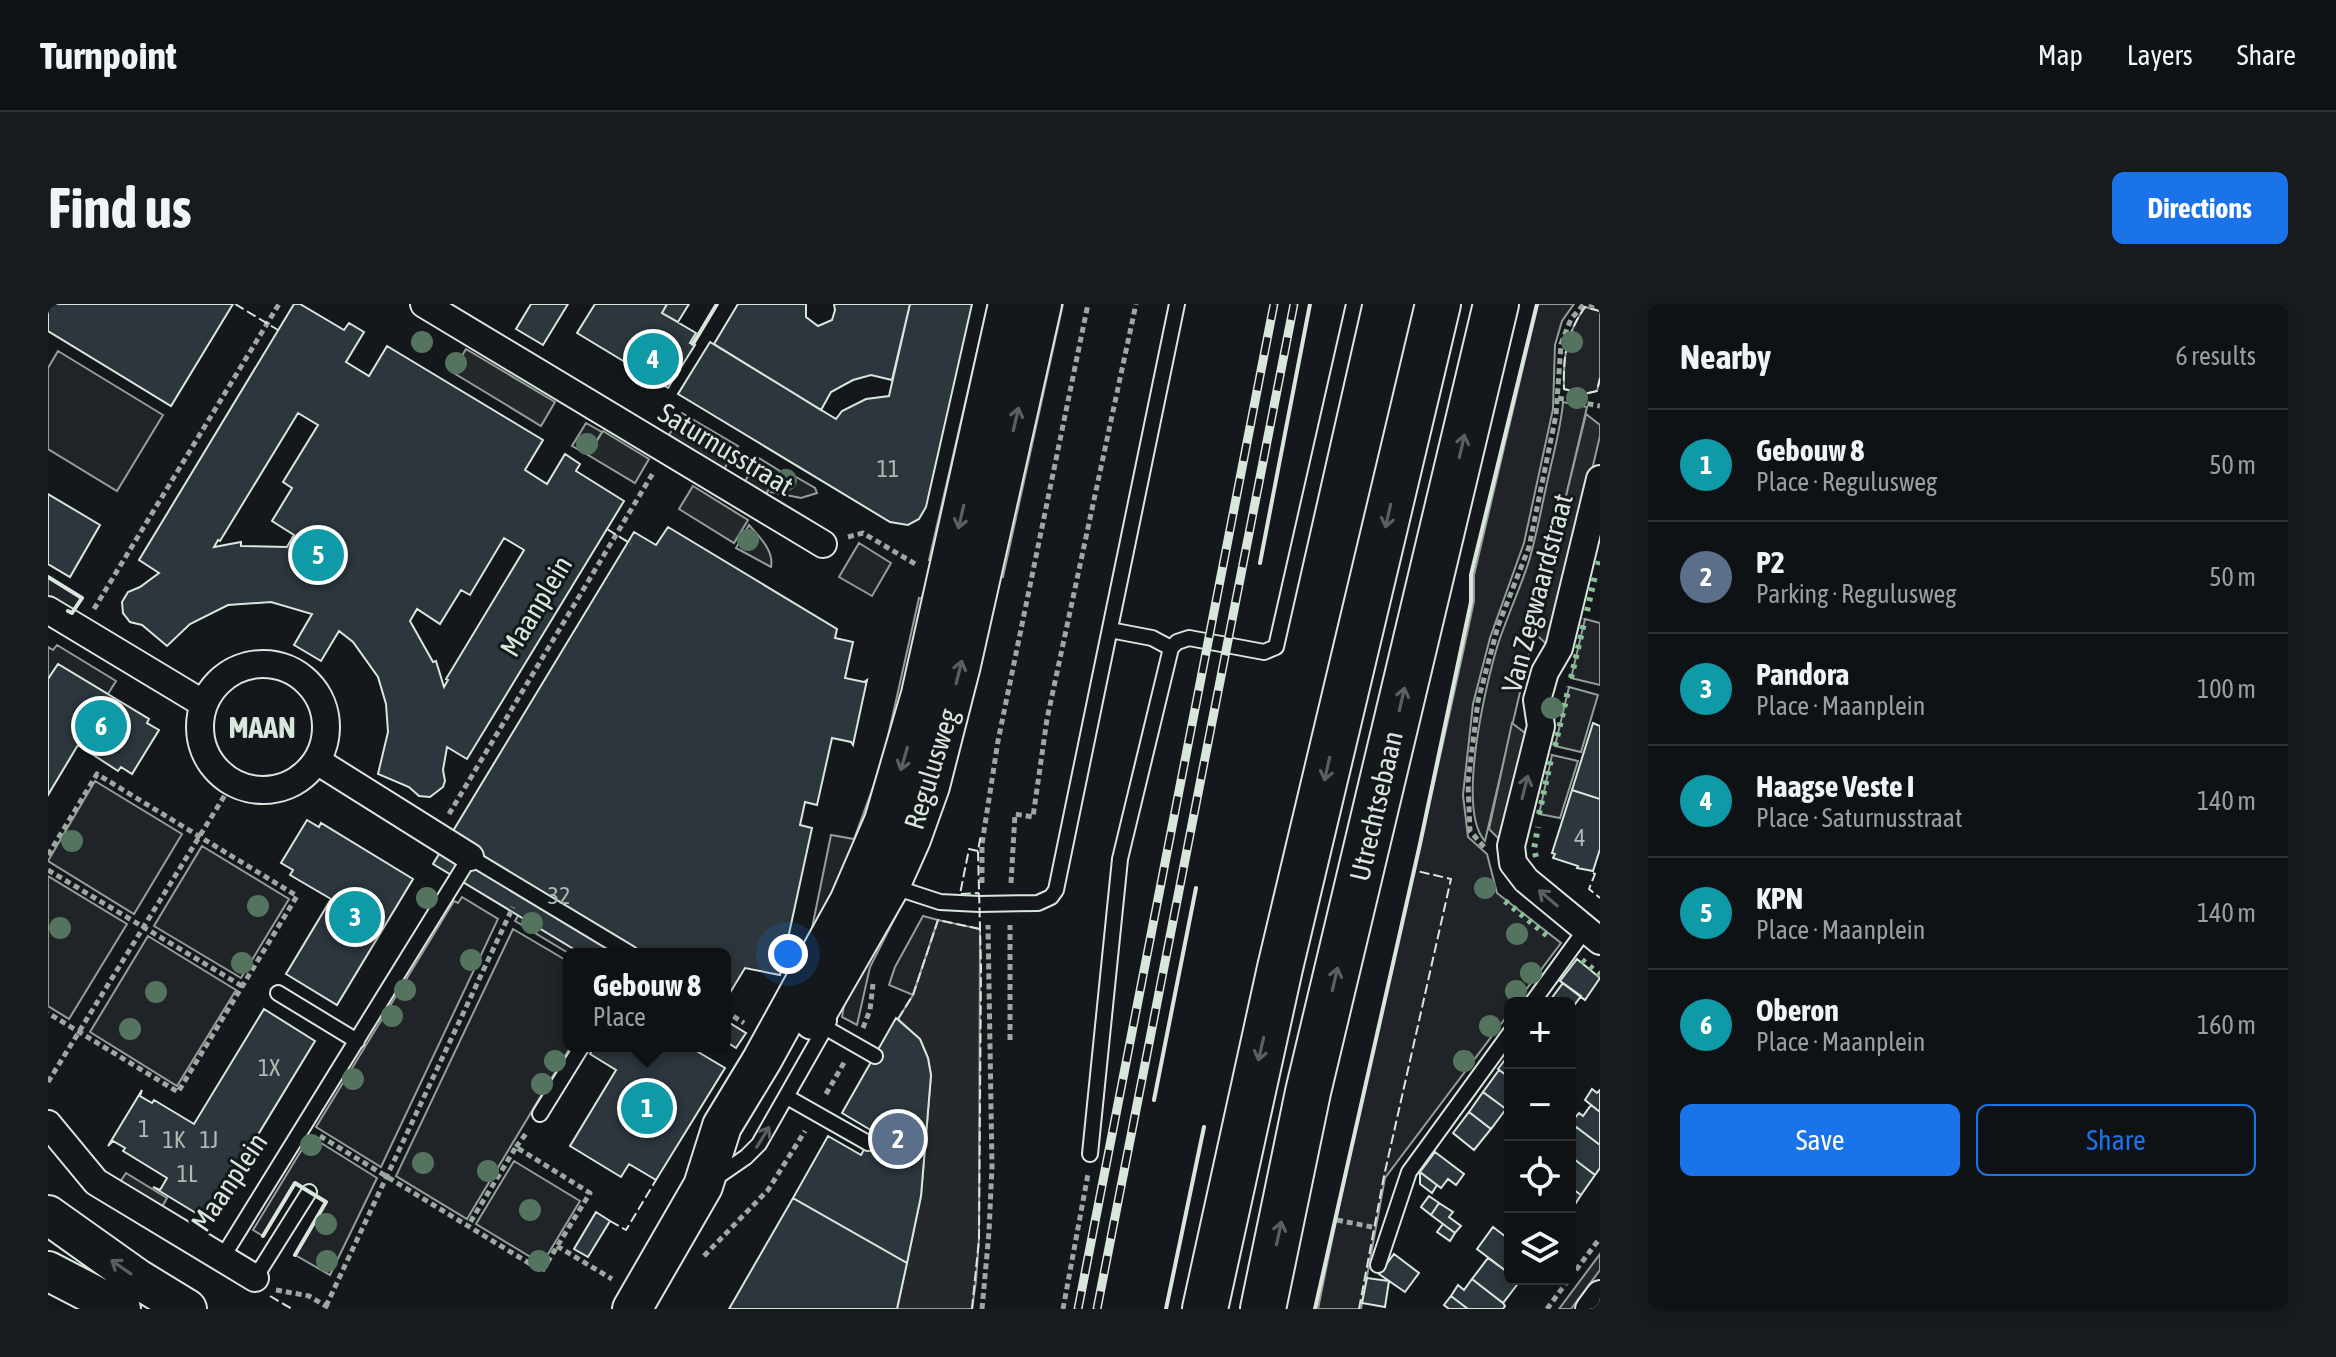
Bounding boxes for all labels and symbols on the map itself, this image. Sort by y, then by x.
pin: 4 [627,329,679,389]
street label: Saturnusstraat [653,396,799,502]
one-way arrow [1009,406,1024,432]
one-way arrow [1455,433,1470,459]
house number: 11 [877,455,899,482]
street label: Van Zegwaardstraat [1495,490,1579,696]
one-way arrow [953,503,968,529]
one-way arrow [1379,503,1394,528]
pin: 5 [292,525,344,585]
street label: Maanplein [494,550,578,662]
one-way arrow [952,660,967,686]
one-way arrow [1395,686,1410,712]
pin: 6 [75,696,127,756]
street label: Regulusweg [898,705,964,833]
district label: MAAN [228,710,296,744]
street label: Utrechtsebaan [1343,728,1409,884]
one-way arrow [895,746,910,772]
one-way arrow [1319,756,1334,781]
one-way arrow [1519,775,1534,801]
house number: 4 [1574,824,1586,851]
house number: 32 [548,882,570,909]
pin: 3 [329,887,381,947]
one-way arrow [1538,889,1558,907]
your location [768,934,808,974]
one-way arrow [1328,966,1343,992]
one-way arrow [1253,1036,1268,1062]
house number: 1X [258,1054,280,1081]
pin: 1 [621,1078,673,1138]
pin: 2 [872,1109,924,1169]
house number: 1 [138,1115,150,1142]
house number: 1K [162,1126,186,1153]
house number: 1J [200,1126,218,1153]
one-way arrow [755,1126,771,1149]
street label: Maanplein [185,1127,273,1237]
house number: 1L [177,1160,198,1187]
one-way arrow [1272,1220,1287,1246]
one-way arrow [111,1259,133,1275]

